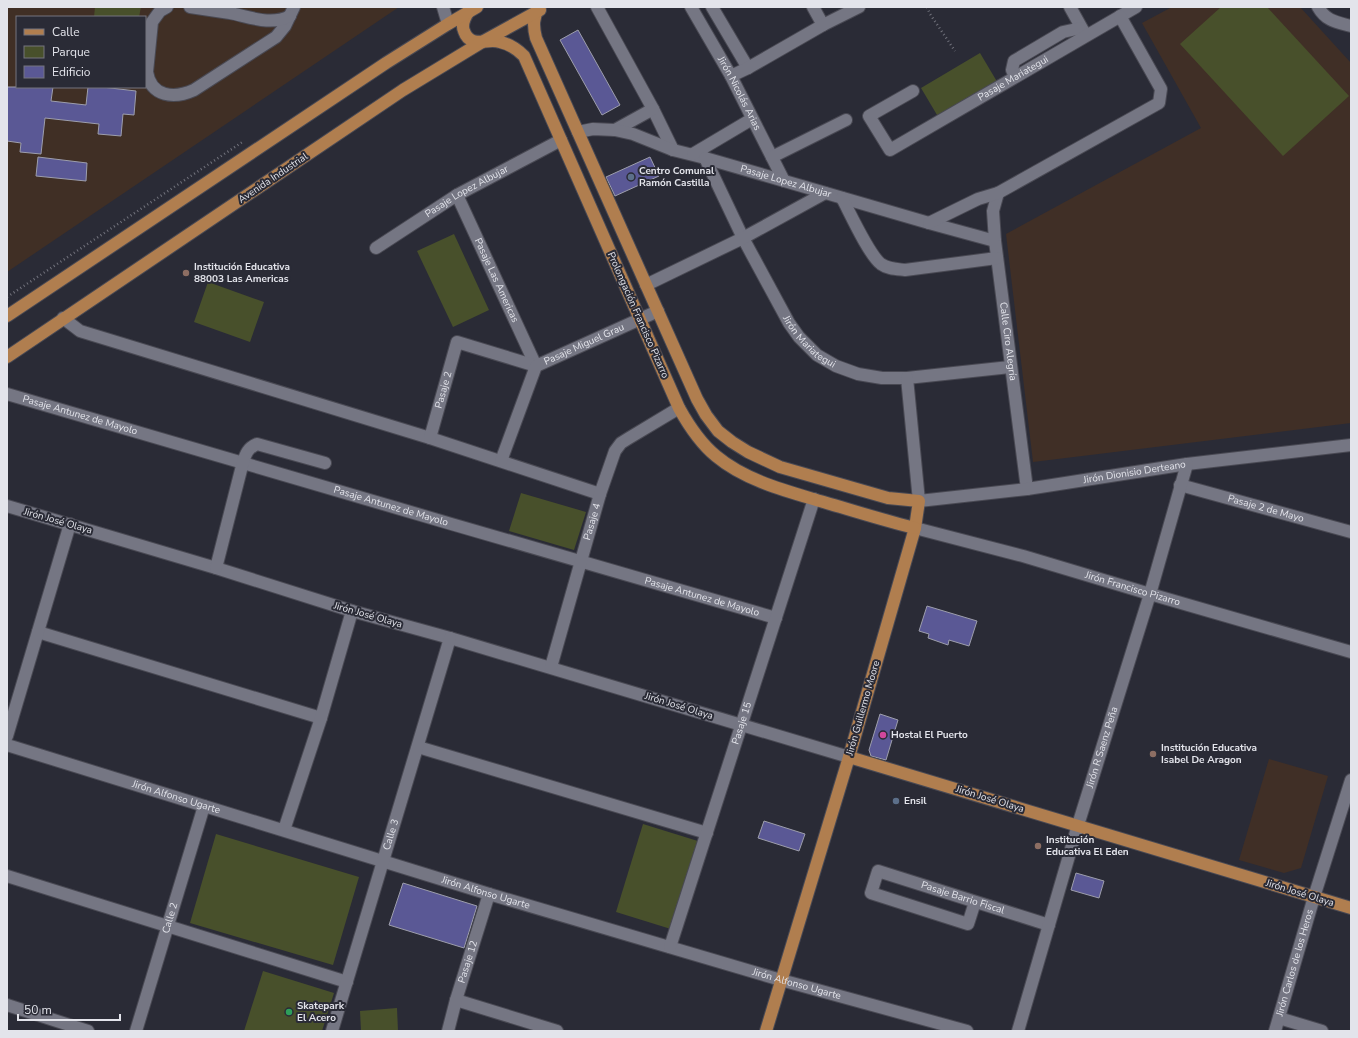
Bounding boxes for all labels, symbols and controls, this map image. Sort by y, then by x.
legend [16,16,146,88]
text: Calle [52,24,80,40]
text: Parque [52,44,90,60]
street label: Pasaje Mariategui [975,52,1051,104]
street label: Jirón Nicolás Arias [714,53,764,133]
text: Edificio [52,64,91,80]
street label: Avenida Industrial [235,149,311,207]
street label: Pasaje Lopez Albujar [422,162,511,221]
street label: Pasaje Lopez Albujar [739,162,833,201]
place label: Centro Comunal Ramón Castilla [639,164,715,190]
marker: Centro Comunal Ramón Castilla [626,172,636,182]
street label: Pasaje Las Americas [471,236,522,325]
street label: Prolongación Francisco Pizarro [604,250,672,381]
place label: Institución Educativa 88003 Las Americas [194,260,290,286]
marker: Institución Educativa 88003 Las Americas [181,268,191,278]
street label: Calle Ciro Alegría [996,301,1020,382]
street label: Jirón Mariategui [779,312,838,371]
street label: Pasaje Miguel Grau [542,320,627,369]
street label: Pasaje 2 [432,370,455,410]
street label: Pasaje Antunez de Mayolo [21,392,140,439]
street label: Jirón Dionisio Derteano [1081,457,1187,487]
street label: Pasaje Antunez de Mayolo [332,483,450,530]
street label: Pasaje 2 de Mayo [1226,491,1306,526]
street label: Pasaje 4 [580,502,604,542]
street label: Jirón José Olaya [21,504,94,537]
street label: Jirón Francisco Pizarro [1082,568,1182,609]
street label: Pasaje Antunez de Mayolo [643,574,761,620]
street label: Jirón José Olaya [331,598,404,631]
street label: Jirón Guillermo Moore [842,659,883,758]
street label: Jirón José Olaya [642,689,715,723]
street label: Pasaje 15 [729,700,755,746]
street label: Jirón R Saenz Peña [1083,705,1121,791]
place label: Hostal El Puerto [891,728,968,742]
marker: Hostal El Puerto [878,730,888,740]
place label: Institución Educativa Isabel De Aragon [1161,741,1257,767]
marker: Institución Educativa Isabel De Aragon [1148,749,1158,759]
street label: Jirón Alfonso Ugarte [129,777,222,817]
street label: Jirón José Olaya [953,782,1026,816]
place label: Ensil [904,794,927,808]
marker: Ensil [891,796,901,806]
street label: Calle 3 [380,817,402,852]
place label: Institución Educativa El Eden [1046,833,1129,859]
marker: Institución Educativa El Eden [1033,841,1043,851]
street label: Jirón Alfonso Ugarte [439,872,532,913]
street label: Jirón José Olaya [1263,876,1336,910]
street label: Pasaje Barrio Fiscal [919,878,1007,918]
street label: Calle 2 [159,901,181,935]
street label: Jirón Carlos de los Heros [1272,908,1317,1019]
street label: Pasaje 12 [455,939,481,985]
street label: Jirón Alfonso Ugarte [750,965,843,1003]
scale bar [18,996,120,1022]
place label: Skatepark El Acero [297,999,345,1025]
text: 50 m [24,1002,52,1018]
marker: Skatepark El Acero [284,1007,294,1017]

